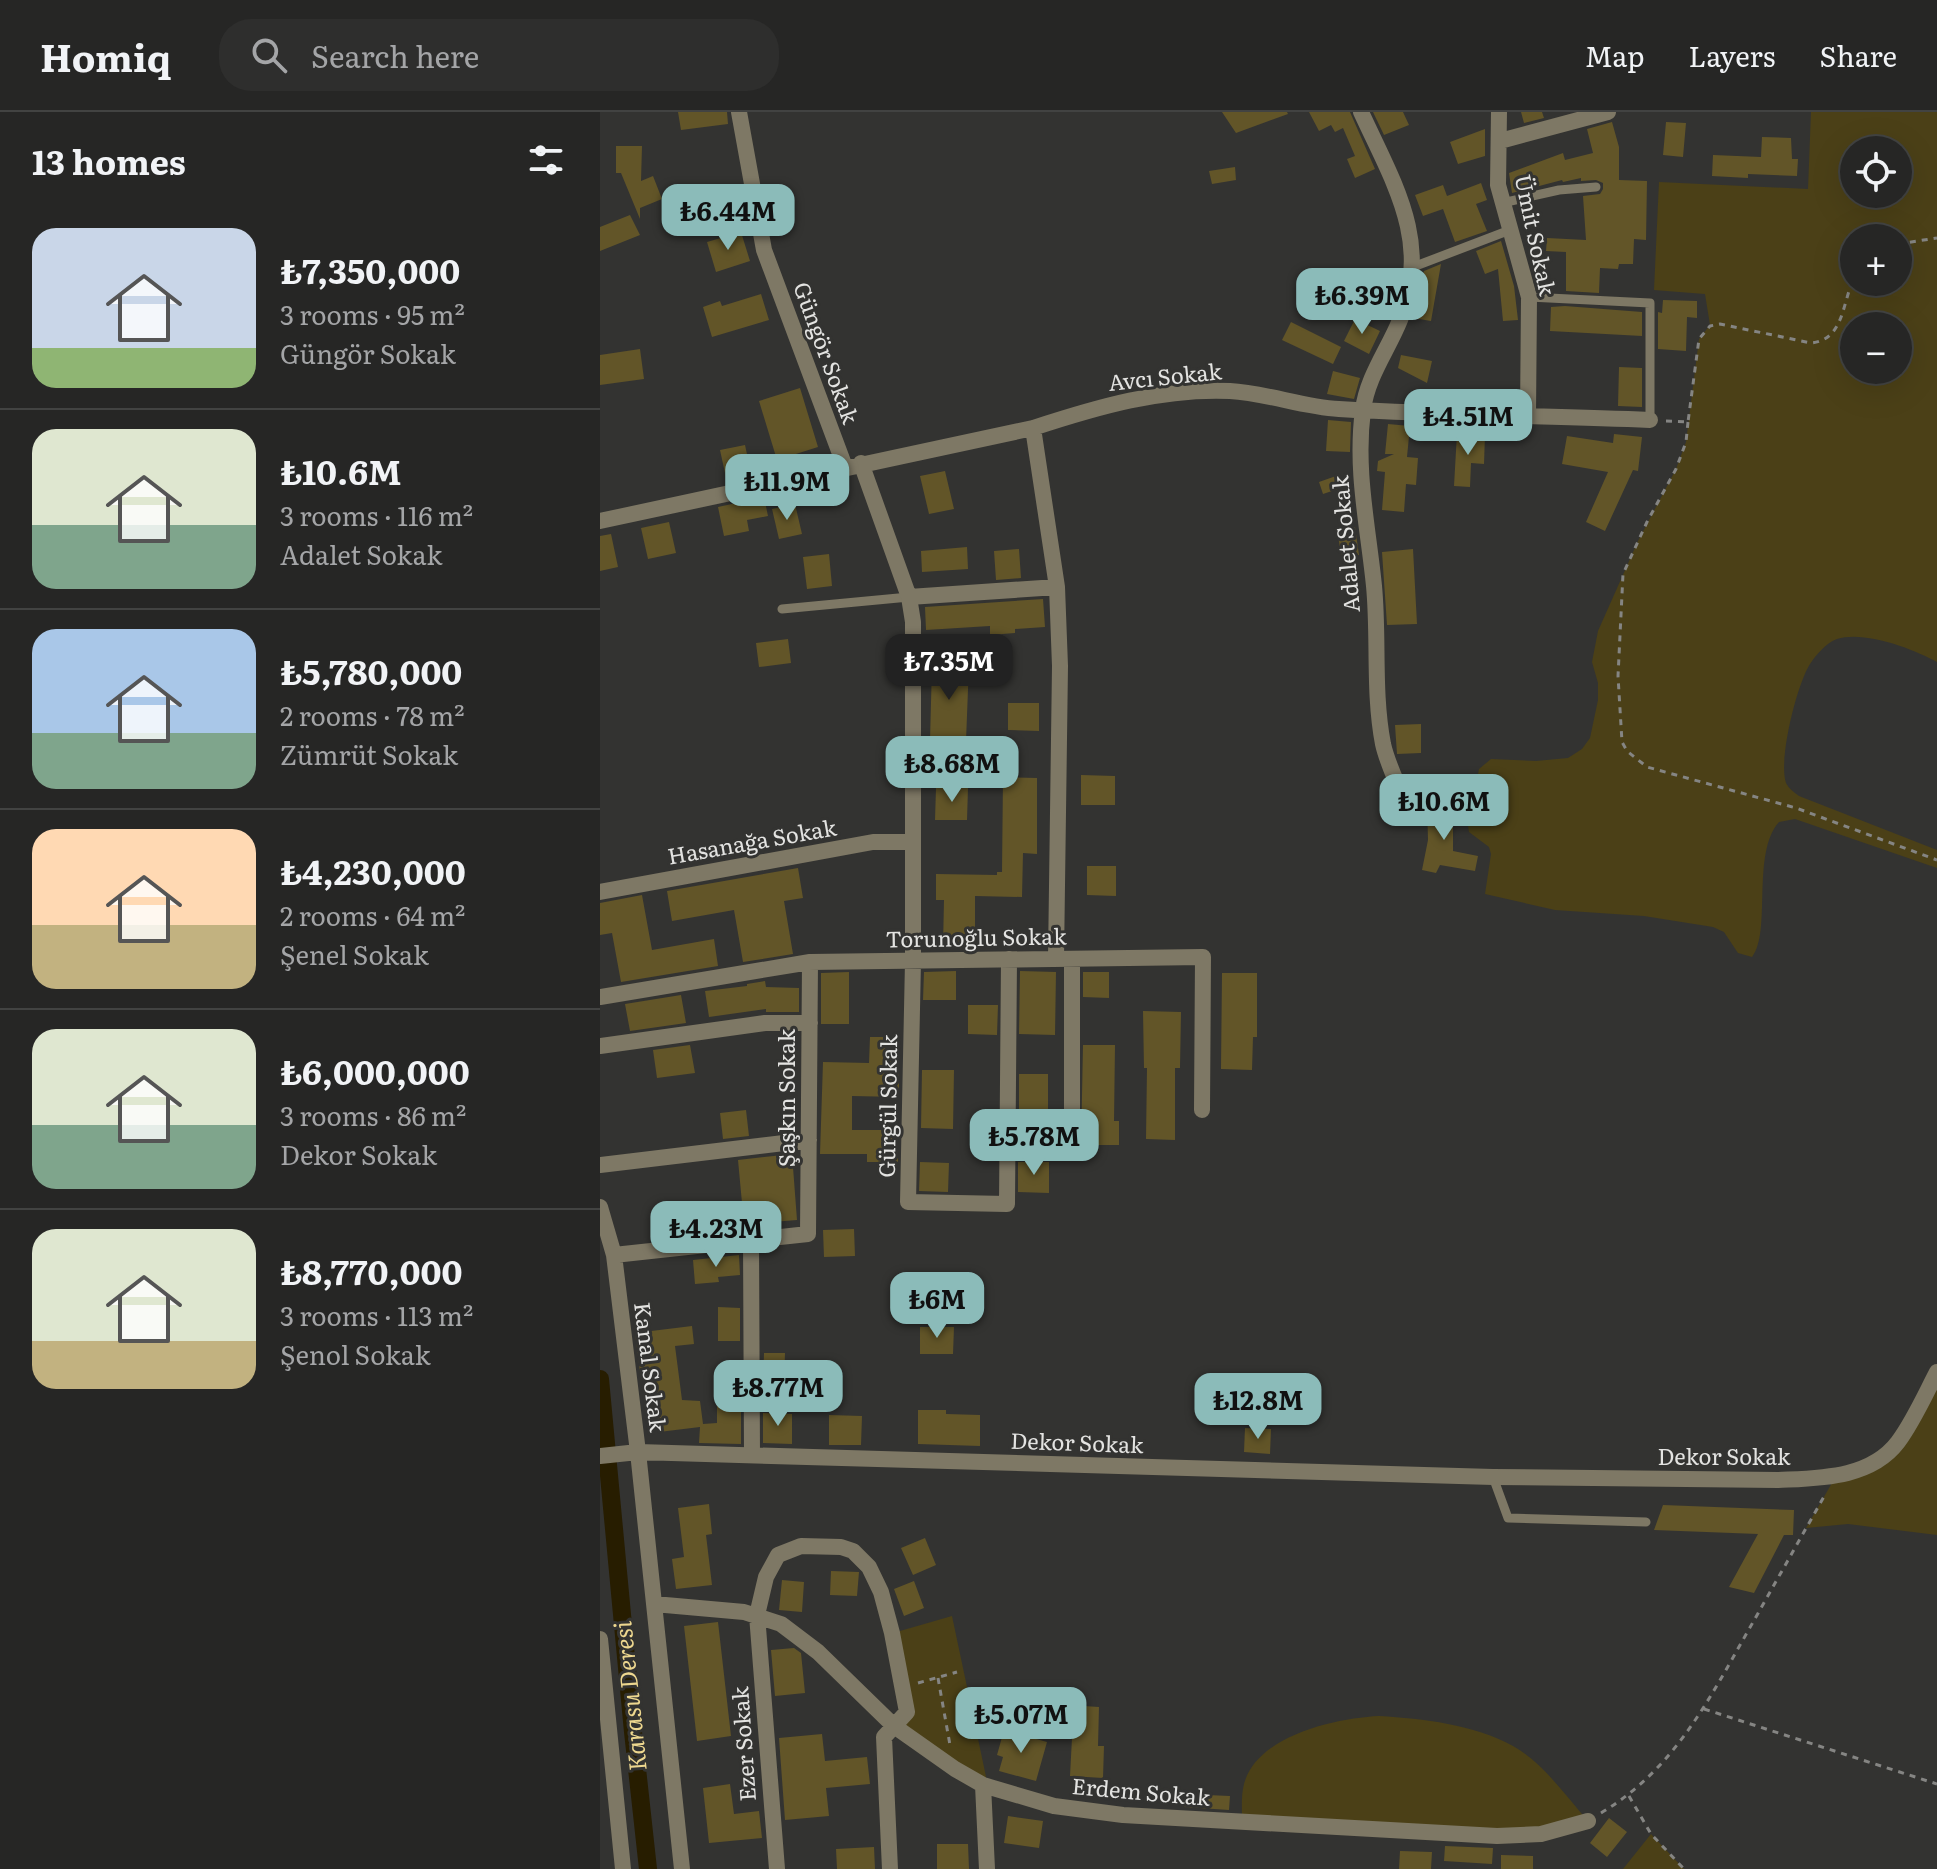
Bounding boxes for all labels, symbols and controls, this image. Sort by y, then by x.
search box [219,19,779,91]
text: Homiq [40,27,171,84]
icon: search [247,33,291,77]
text: Search here [311,33,479,77]
text: Map [1585,34,1644,76]
text: Layers [1688,34,1775,76]
text: Share [1819,34,1897,76]
text: 13 homes [32,135,186,185]
map controls [1840,136,1912,384]
button: locate [1840,136,1912,208]
icon: filters [524,138,568,182]
street label: Ümit Sokak [1508,171,1566,299]
pin: ₺6.44M [663,184,793,252]
text: ₺6.44M [680,190,776,229]
button: + [1840,224,1912,296]
text: ₺7,350,000 [280,244,460,294]
icon: home [96,260,192,356]
pin: ₺6.39M [1297,268,1427,336]
text: ₺6.39M [1314,274,1410,313]
street label: Güngör Sokak [786,277,869,429]
text: 3 rooms · 95 m² [280,294,465,333]
button: − [1840,312,1912,384]
text: Güngör Sokak [280,333,456,372]
street label: Avcı Sokak [1107,353,1224,398]
pin: ₺4.51M [1403,389,1533,457]
text: ₺4.51M [1422,395,1514,434]
text: ₺10.6M [280,445,402,495]
pin: ₺11.9M [722,454,852,522]
text: ₺11.9M [743,460,831,499]
icon: home [96,461,192,557]
street label: Adalet Sokak [1322,474,1367,614]
text: 3 rooms · 116 m² [280,495,473,534]
text: Adalet Sokak [280,534,442,573]
pin: ₺7.35M [884,634,1014,702]
text: ₺7.35M [903,640,995,679]
text: ₺5,780,000 [280,645,462,695]
icon: home [96,661,192,757]
text: 2 rooms · 78 m² [280,695,465,734]
text: Zümrüt Sokak [280,734,458,773]
pin: ₺8.68M [887,736,1017,804]
text: ₺8.68M [904,742,1000,781]
pin: ₺10.6M [1379,774,1509,842]
text: ₺10.6M [1397,780,1491,819]
street label: Hasanağa Sokak [665,809,839,872]
text: ₺4,230,000 [280,845,466,895]
icon: home [96,861,192,957]
text: 2 rooms · 64 m² [280,895,465,934]
street label: Torunoğlu Sokak [885,918,1067,955]
text: Şenel Sokak [280,934,429,973]
street label: Şaşkın Sokak [769,1028,802,1167]
street label: Gürgül Sokak [869,1033,904,1178]
text: ₺6,000,000 [280,1045,470,1095]
icon: home [96,1061,192,1157]
text: 3 rooms · 86 m² [280,1095,466,1134]
pin: ₺5.78M [969,1109,1099,1177]
text: ₺5.78M [988,1115,1080,1154]
text: Dekor Sokak [280,1134,437,1173]
pin: ₺4.23M [651,1201,781,1269]
text: ₺4.23M [668,1207,764,1246]
text: ₺8,770,000 [280,1245,462,1295]
icon: home [96,1261,192,1357]
pin: ₺6M [898,1272,976,1340]
text: ₺6M [908,1278,966,1317]
text: 3 rooms · 113 m² [280,1295,473,1334]
street label: Kanal Sokak [627,1300,676,1434]
text: Şenol Sokak [280,1334,431,1373]
pin: ₺8.77M [713,1360,843,1428]
text: ₺8.77M [732,1366,824,1405]
pin: ₺12.8M [1193,1373,1323,1441]
text: ₺12.8M [1212,1379,1304,1418]
street label: Dekor Sokak [1010,1423,1145,1460]
street label: Dekor Sokak [1658,1439,1791,1472]
water label: Karasu Deresi [603,1620,654,1773]
street label: Ezer Sokak [722,1685,763,1803]
pin: ₺5.07M [956,1687,1086,1755]
text: ₺5.07M [973,1693,1069,1732]
street label: Erdem Sokak [1071,1768,1212,1813]

